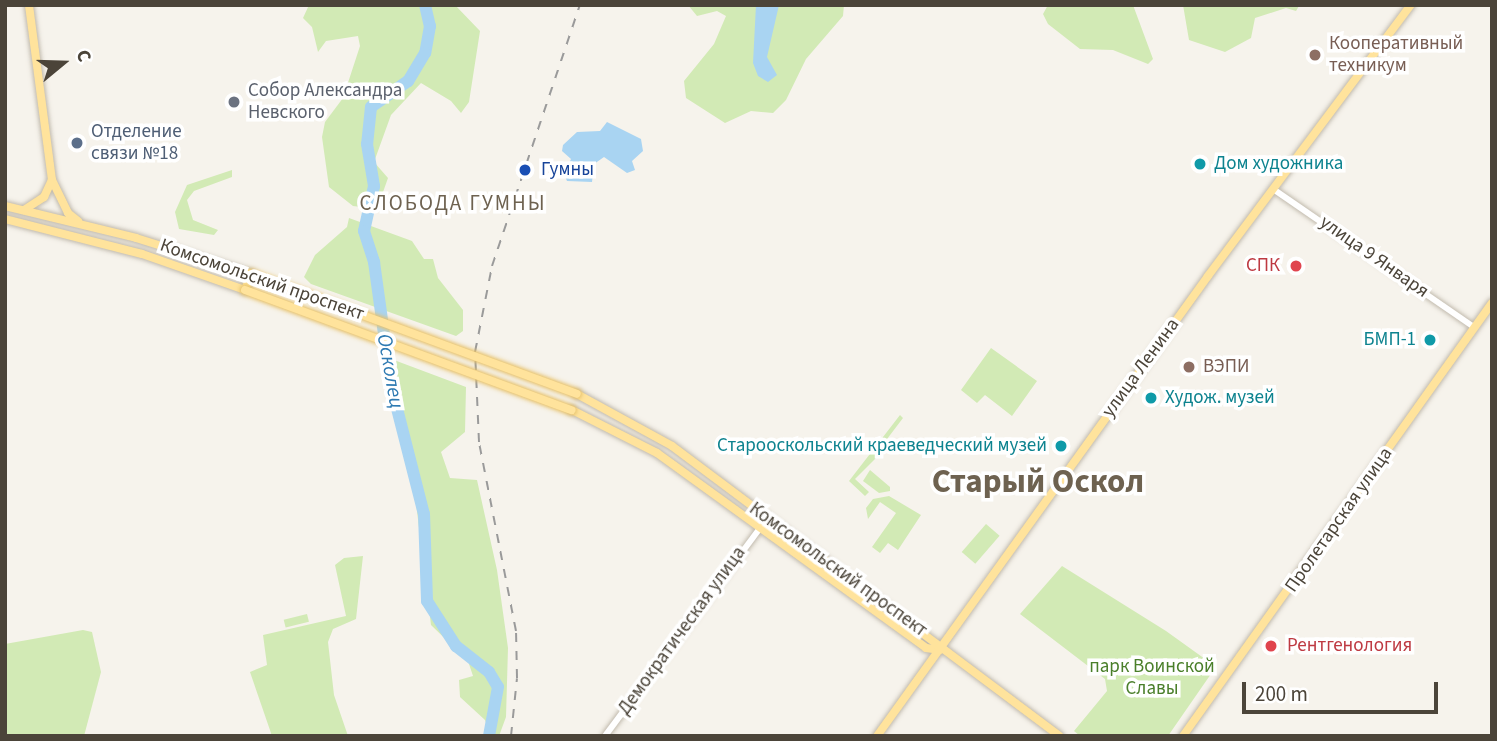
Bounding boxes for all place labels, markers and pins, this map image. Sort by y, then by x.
place label: Кооперативный техникум [1329,33,1463,77]
marker: Кооперативный техникум [1307,47,1323,63]
place label: Собор Александра Невского [248,80,402,124]
marker: Собор Александра Невского [226,94,242,110]
place label: Отделение связи №18 [91,121,182,165]
marker: Отделение связи №18 [69,135,85,151]
place label: Дом художника [1214,153,1343,175]
marker: Дом художника [1192,156,1208,172]
place label: Гумны [541,159,594,181]
marker: Гумны [515,160,535,180]
place label: СПК [1246,255,1280,277]
marker: СПК [1286,256,1306,276]
place label: БМП-1 [1364,329,1416,351]
marker: БМП-1 [1422,332,1438,348]
place label: ВЭПИ [1203,356,1249,378]
marker: ВЭПИ [1181,359,1197,375]
place label: Худож. музей [1165,387,1275,409]
marker: Худож. музей [1143,390,1159,406]
place label: Старооскольский краеведческий музей [717,435,1047,457]
marker: Старооскольский краеведческий музей [1053,438,1069,454]
place label: Рентгенология [1287,635,1412,657]
marker: Рентгенология [1261,636,1281,656]

